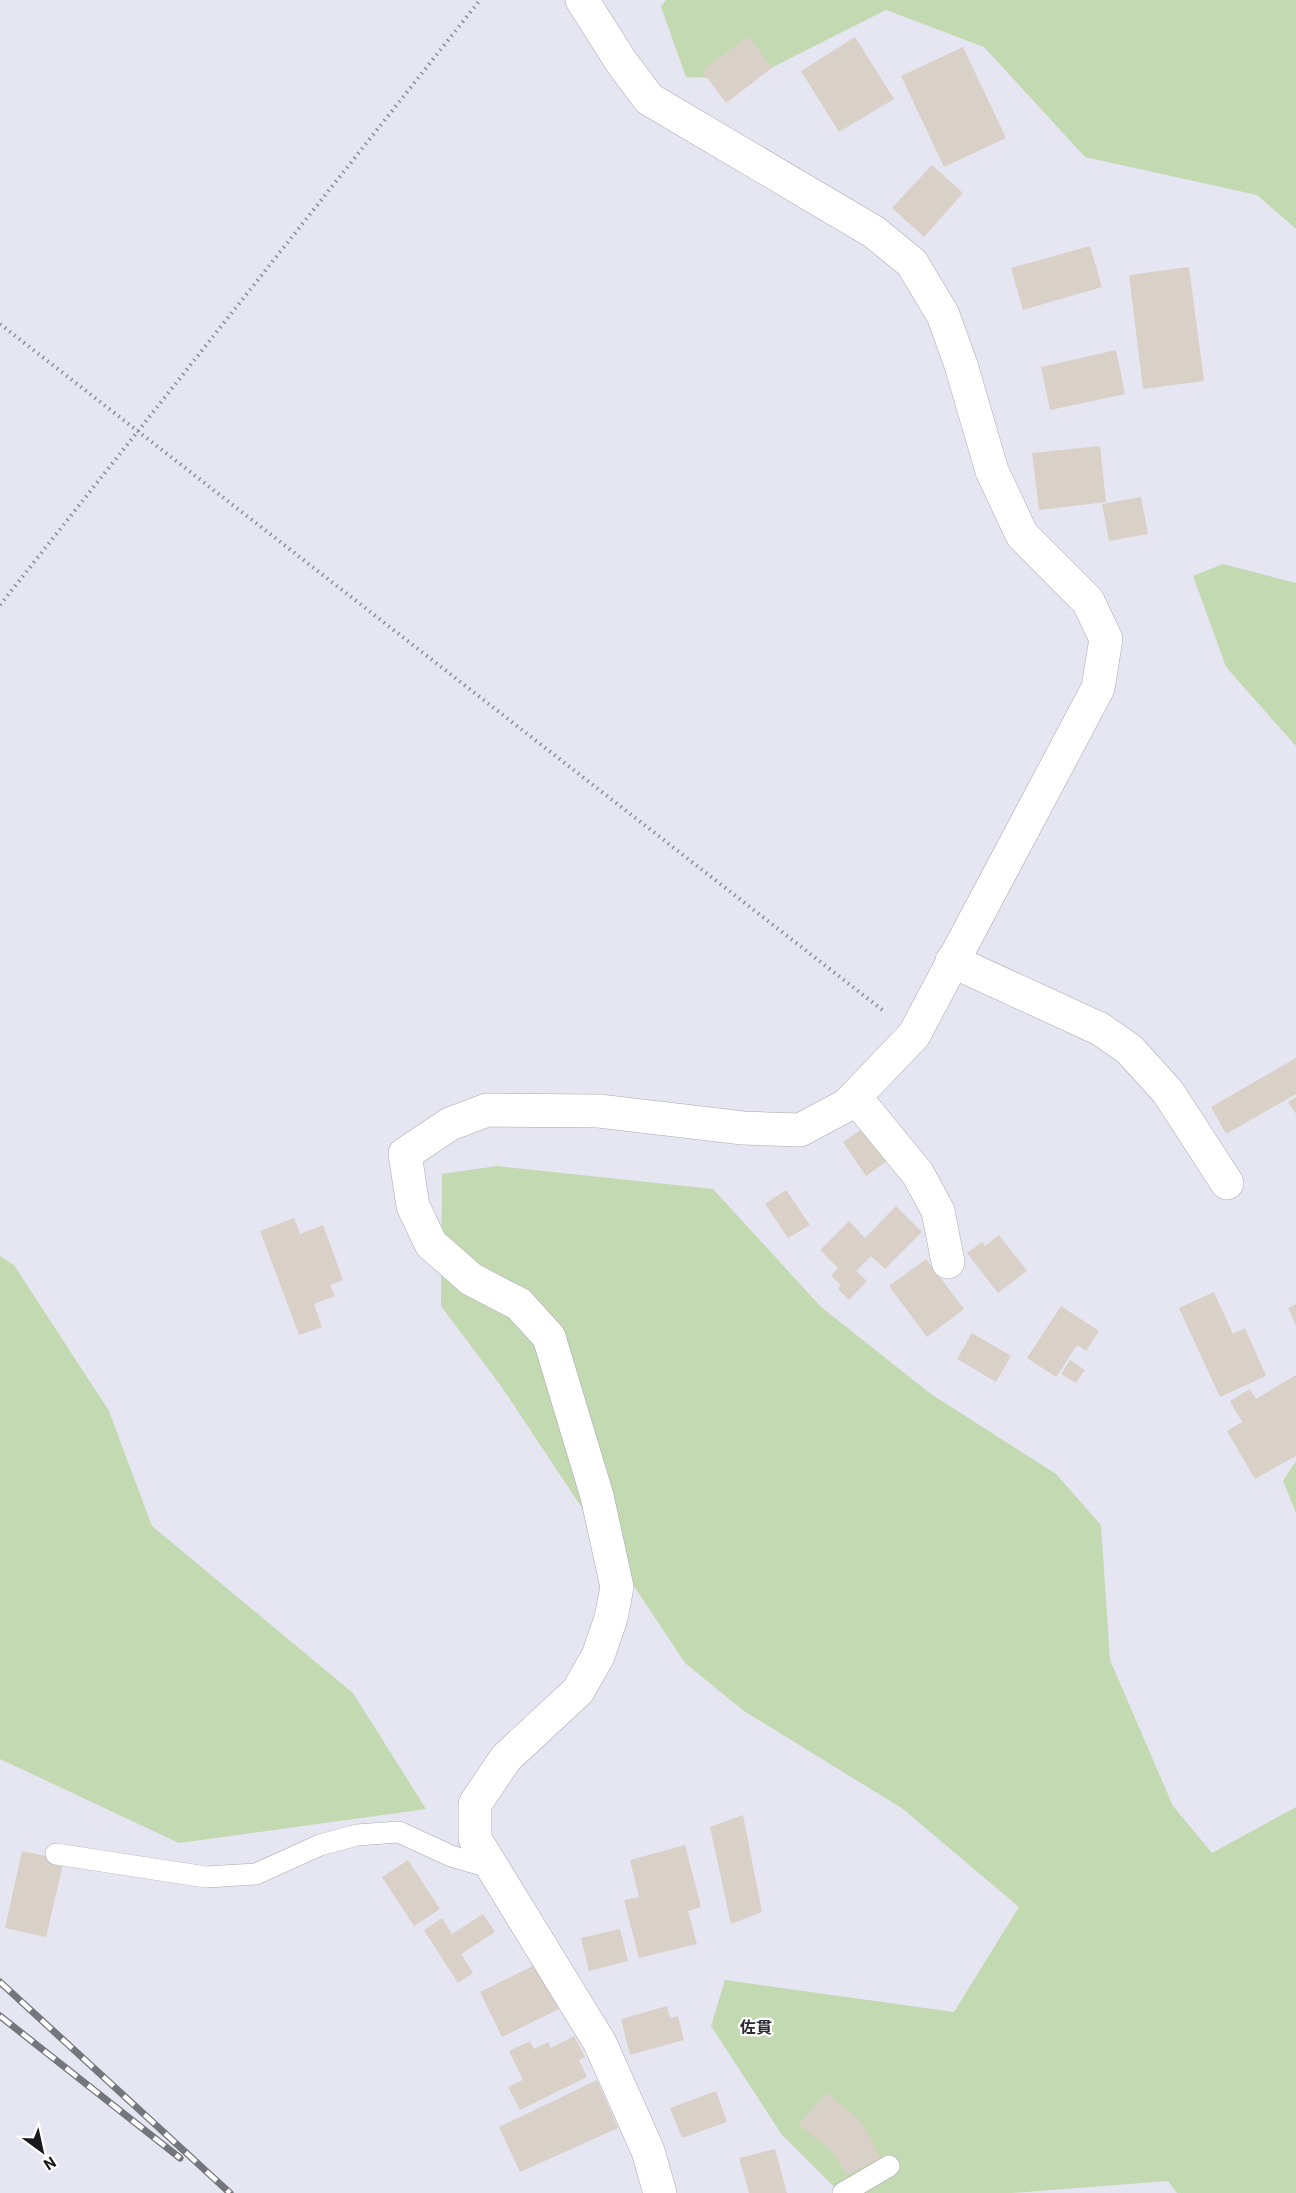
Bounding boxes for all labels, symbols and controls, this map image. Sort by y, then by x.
district label: 佐貫 [739,2017,772,2036]
north arrow [12,2121,72,2181]
text: N [41,2153,60,2175]

